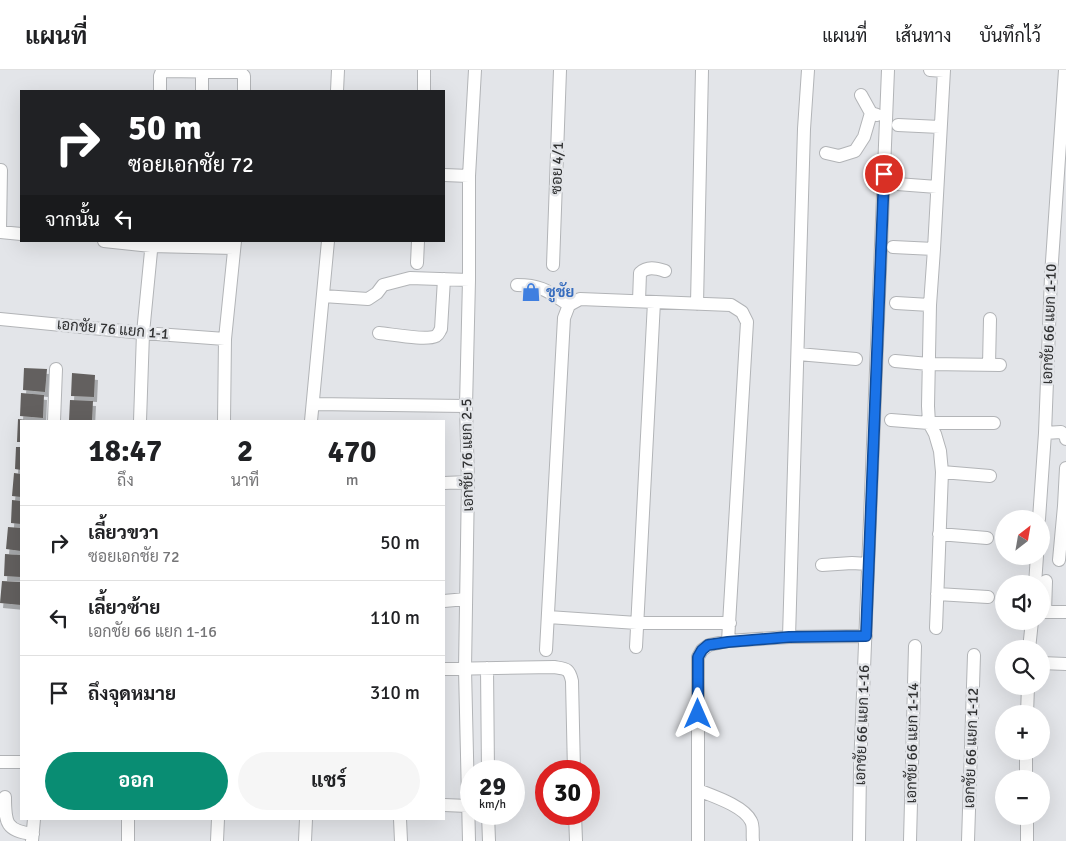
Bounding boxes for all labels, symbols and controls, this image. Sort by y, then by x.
text: แผนที่ [25,21,87,51]
text: แผนที่ [822,25,867,47]
text: เส้นทาง [895,25,951,47]
text: บันทึกไว้ [979,25,1041,47]
text: 50 m [128,106,202,149]
icon: right [45,110,110,175]
street label: ซอย 4/1 [547,141,567,195]
text: ซอยเอกชัย 72 [128,151,254,178]
pin [863,153,905,195]
icon: arrive [870,160,898,188]
icon: left [110,205,138,233]
text: จากนั้น [45,208,100,232]
street label: เอกชัย 66 แยก 1-10 [1038,263,1060,385]
shop icon: ชูชัย [520,281,542,303]
place label: ชูชัย [546,282,574,303]
street label: เอกชัย 76 แยก 1-1 [56,315,170,343]
street label: เอกชัย 76 แยก 2-5 [457,398,477,512]
text: 18:47 [89,433,162,470]
text: 2 [237,433,253,470]
text: 470 [328,434,376,471]
text: m [346,470,358,490]
text: ถึง [117,471,134,491]
text: นาที [231,471,259,491]
north arrow [995,510,1050,565]
map controls [995,510,1050,825]
text: เลี้ยวขวา [88,521,159,545]
icon: right [45,529,73,557]
text: 50 m [380,531,420,555]
text: ซอยเอกชัย 72 [88,547,180,567]
button: sound [995,575,1050,630]
text: เลี้ยวซ้าย [88,596,160,620]
icon: left [45,604,73,632]
text: 110 m [370,606,420,630]
text: เอกชัย 66 แยก 1-16 [88,622,217,642]
button: search [995,640,1050,695]
street label: เอกชัย 66 แยก 1-16 [851,664,873,786]
icon: arrive [45,679,73,707]
text: 310 m [370,681,420,705]
text: ถึงจุดหมาย [88,682,176,706]
street label: เอกชัย 66 แยก 1-14 [902,682,922,804]
position arrow [671,687,723,739]
street label: เอกชัย 66 แยก 1-12 [960,687,982,809]
button: + [995,705,1050,760]
button: ออก [45,752,228,810]
button: แชร์ [238,752,420,810]
speed limit sign: 30 [535,760,600,825]
button: − [995,770,1050,825]
text: 29 [479,771,506,802]
text: km/h [479,797,506,812]

